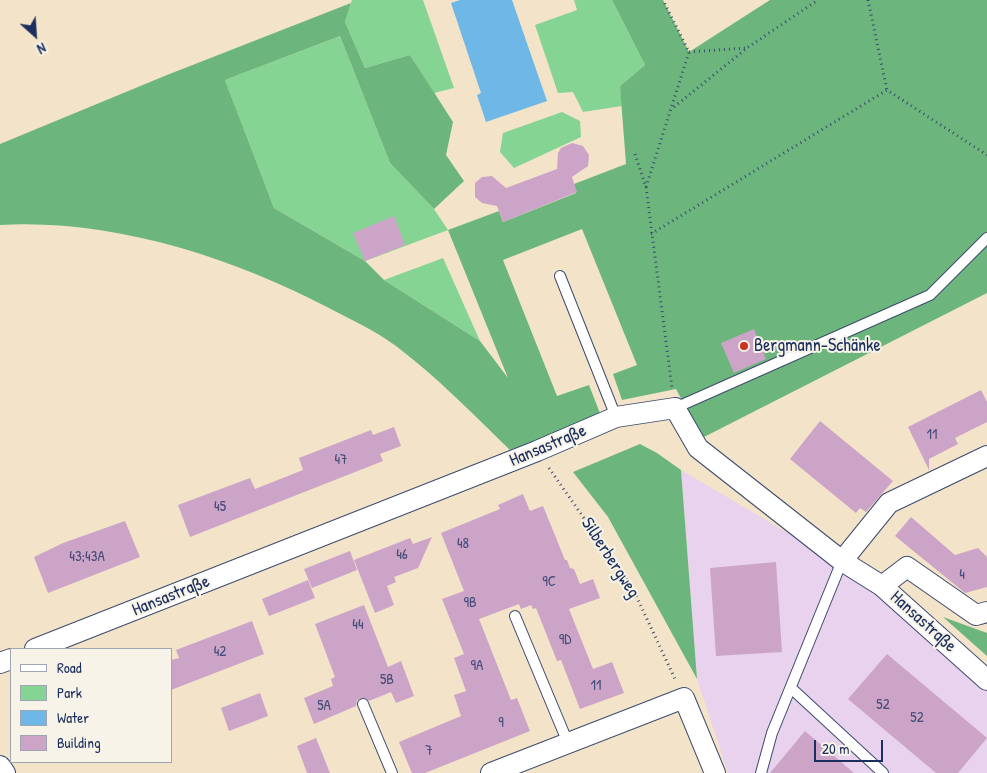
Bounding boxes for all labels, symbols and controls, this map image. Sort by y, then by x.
north arrow [10,10,60,60]
text: N [34,39,49,59]
place label: Bergmann-Schänke [754,335,881,357]
marker: Bergmann-Schänke [738,340,750,352]
street label: Hansastraße [506,420,590,472]
house number: 11 [927,426,937,444]
house number: 47 [334,451,348,469]
house number: 45 [214,498,226,516]
street label: Silberbergweg [576,514,644,602]
house number: 48 [457,535,469,553]
house number: 46 [396,546,408,564]
house number: 43;43A [69,548,105,566]
house number: 4 [959,566,965,584]
street label: Hansastraße [129,571,213,621]
house number: 9C [542,573,556,591]
street label: Hansastraße [886,587,960,657]
house number: 9B [463,594,477,612]
house number: 44 [352,616,364,634]
house number: 9D [559,631,571,649]
house number: 42 [214,643,226,661]
legend [10,648,172,763]
text: Road [57,657,82,678]
house number: 9A [471,657,483,675]
house number: 5B [380,671,394,689]
house number: 11 [591,677,601,695]
text: Park [57,682,82,703]
house number: 52 [876,696,890,714]
house number: 5A [317,697,331,715]
text: Water [57,707,89,728]
house number: 52 [910,709,924,727]
house number: 9 [498,714,504,732]
scale bar [817,730,886,762]
text: Building [57,732,101,753]
text: 20 m [822,738,849,759]
house number: 7 [425,742,433,760]

